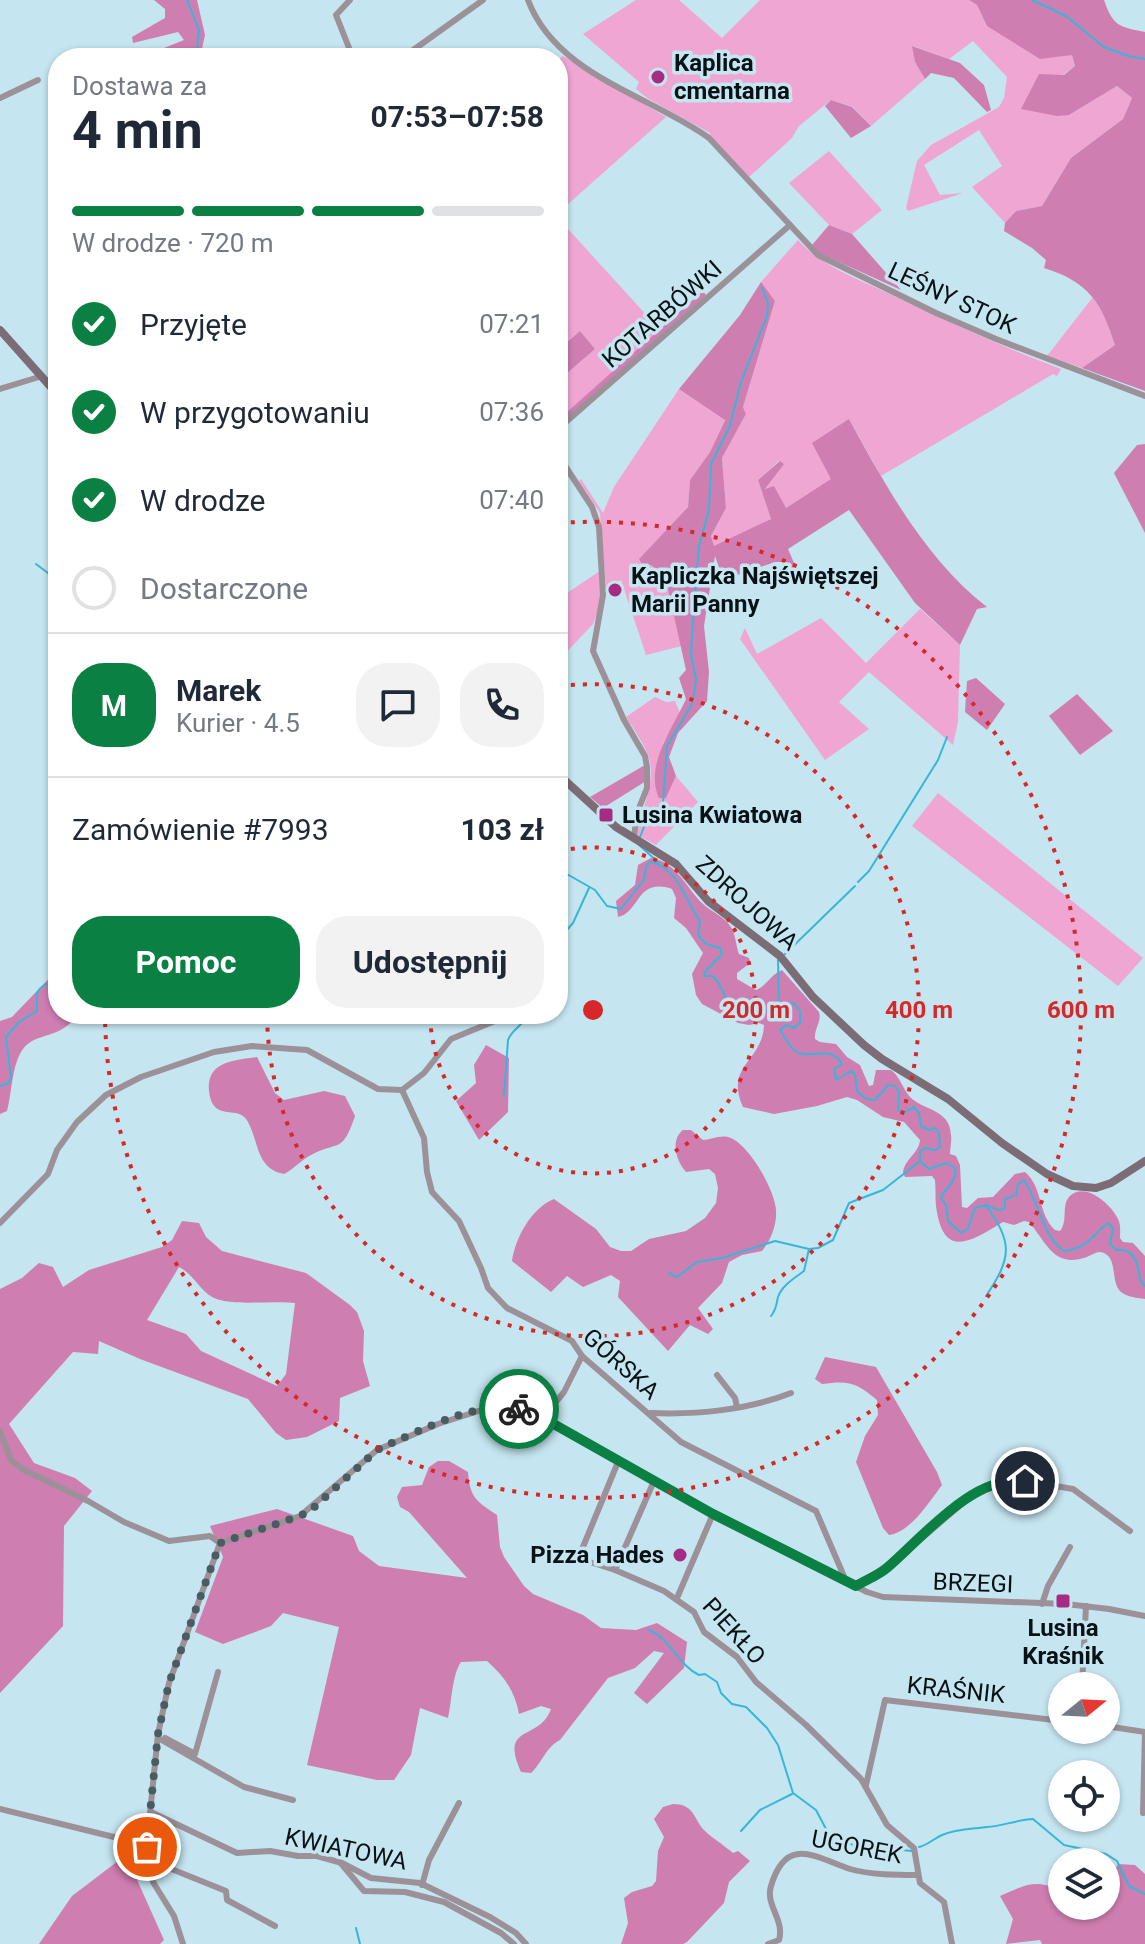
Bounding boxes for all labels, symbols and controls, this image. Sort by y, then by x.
place label: Kaplica cmentarna [674,49,790,105]
marker: Kaplica cmentarna [649,68,667,86]
text: Dostawa za [72,71,207,101]
text: 07:53–07:58 [370,99,544,134]
text: 4 min [72,100,203,161]
text: W drodze · 720 m [72,228,274,258]
street label: KOTARBÓWKI [597,255,727,373]
street label: LEŚNY STOK [884,256,1021,340]
icon: check [72,302,116,346]
text: Przyjęte [140,307,247,342]
text: 07:21 [479,309,544,339]
icon: check [72,390,116,434]
text: W przygotowaniu [140,395,370,430]
text: 07:36 [479,397,544,427]
icon: check [72,478,116,522]
text: W drodze [140,483,265,518]
text: 07:40 [479,485,544,515]
place label: Kapliczka Najświętszej Marii Panny [631,562,879,618]
text: Dostarczone [140,571,308,606]
marker: Kapliczka Najświętszej Marii Panny [606,581,624,599]
button: chat [356,663,440,747]
button: phone [460,663,544,747]
text: Marek [176,673,261,708]
text: M [101,688,127,723]
text: Kurier · 4.5 [176,708,300,738]
place label: Lusina Kwiatowa [622,801,802,829]
marker: Lusina Kwiatowa [597,806,615,824]
text: Zamówienie #7993 [72,812,329,847]
text: 103 zł [460,812,544,847]
street label: ZDROJOWA [690,850,804,956]
button: Pomoc [72,916,300,1008]
button: Udostępnij [316,916,544,1008]
centre of rings [579,996,607,1024]
text: 200 m [722,996,790,1024]
text: 400 m [885,996,953,1024]
text: 600 m [1047,996,1115,1024]
street label: GÓRSKA [577,1323,665,1406]
courier [479,1369,559,1449]
icon: bike [497,1387,541,1431]
pin [991,1447,1059,1515]
icon: home [1003,1459,1047,1503]
place label: Pizza Hades [530,1541,664,1569]
marker: Pizza Hades [671,1546,689,1564]
street label: BRZEGI [932,1568,1014,1598]
street label: PIEKŁO [697,1592,771,1670]
marker: Lusina Kraśnik [1054,1592,1072,1610]
place label: Lusina Kraśnik [1022,1614,1105,1670]
street label: KRAŚNIK [906,1671,1007,1709]
north arrow [1048,1672,1120,1744]
map controls [1048,1672,1120,1920]
button: locate [1048,1760,1120,1832]
pin [113,1813,181,1881]
street label: KWIATOWA [282,1822,410,1876]
street label: UGOREK [809,1824,906,1870]
icon: bag [125,1825,169,1869]
button: layers [1048,1848,1120,1920]

